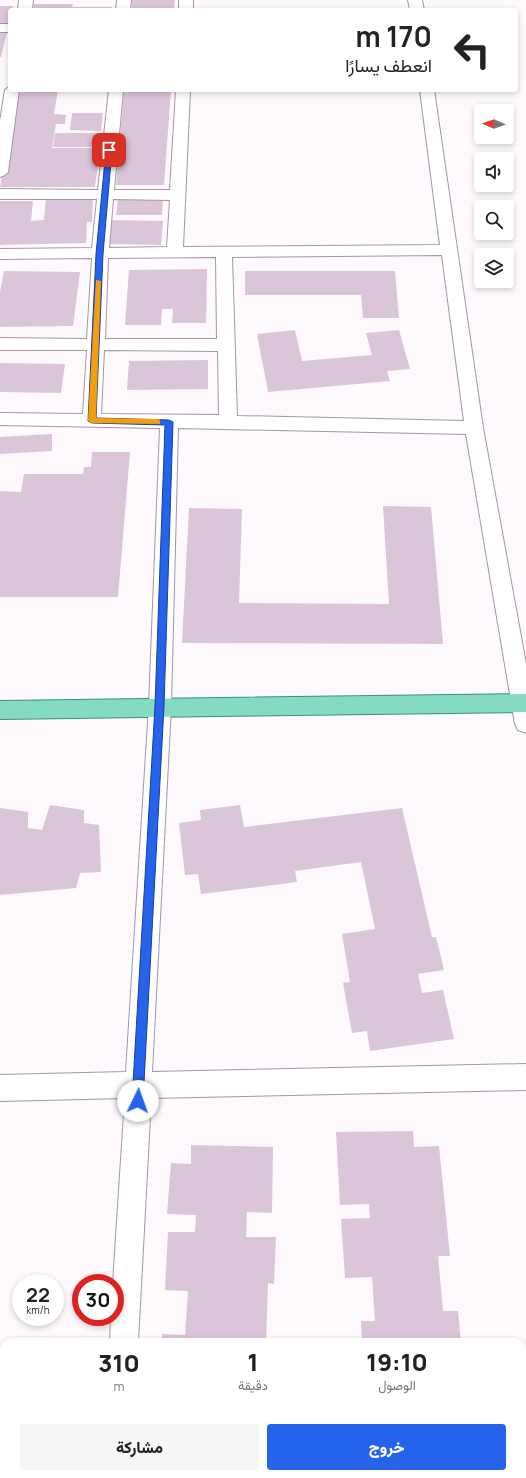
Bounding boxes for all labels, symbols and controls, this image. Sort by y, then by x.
text: 170 m [356,17,432,55]
icon: left [446,24,498,76]
text: انعطف يسارًا [345,53,432,77]
north arrow [474,104,514,144]
map controls [474,104,514,288]
pin [92,133,126,167]
icon: arrive [98,139,120,161]
button: sound [474,152,514,192]
button: search [474,200,514,240]
button: layers [474,248,514,288]
position arrow [117,1080,159,1122]
speed limit sign: 30 [72,1274,124,1326]
text: 22 [26,1281,50,1308]
text: km/h [26,1303,50,1317]
text: 1 [247,1345,258,1378]
text: 19:10 [366,1345,428,1378]
text: 310 [98,1346,140,1379]
text: دقيقة [238,1376,268,1394]
text: الوصول [378,1376,416,1394]
text: m [113,1377,124,1395]
button: مشاركة [20,1424,259,1470]
button: خروج [267,1424,506,1470]

